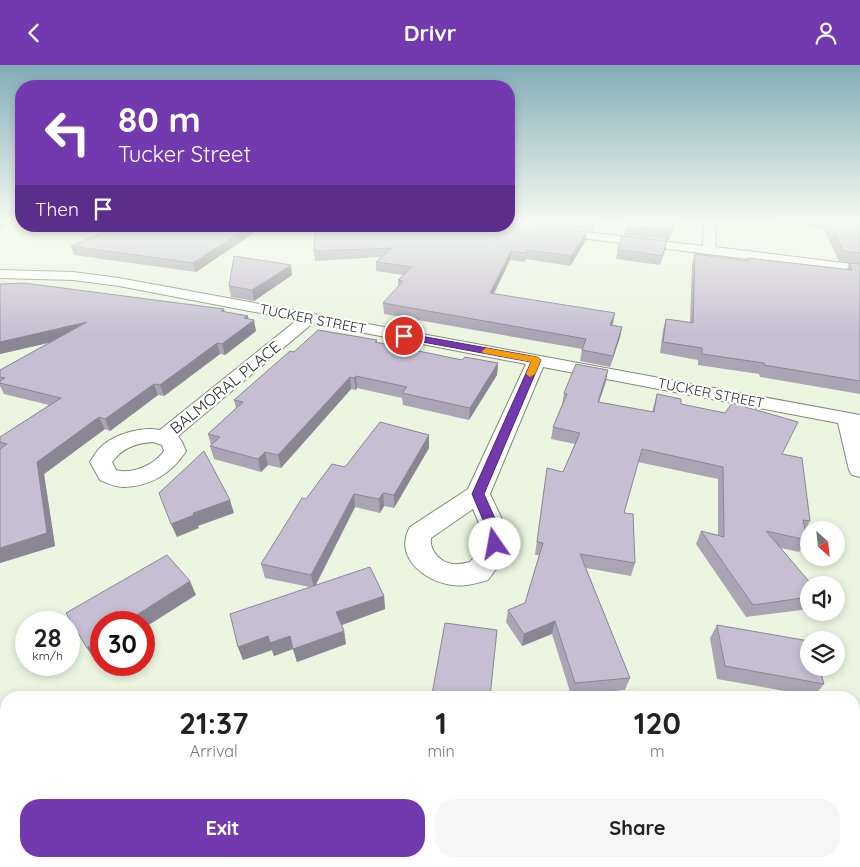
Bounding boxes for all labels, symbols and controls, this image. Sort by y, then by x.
icon: back [20,19,48,47]
text: Drivr [404,19,456,47]
icon: person [812,19,840,47]
text: 80 m [118,97,201,141]
icon: left [35,100,100,165]
text: Tucker Street [118,140,251,168]
icon: arrive [89,195,117,223]
text: Then [35,197,79,221]
street label: TUCKER STREET [258,300,368,338]
pin [383,315,425,357]
icon: arrive [390,322,418,350]
street label: BALMORAL PLACE [166,336,284,438]
street label: TUCKER STREET [656,374,766,412]
position arrow [468,517,520,569]
north arrow [800,521,845,566]
map controls [800,521,845,676]
button: sound [800,576,845,621]
speed limit sign: 30 [90,611,155,676]
text: 28 [34,622,61,653]
button: layers [800,631,845,676]
text: km/h [32,648,63,663]
text: 21:37 [179,704,249,742]
text: 1 [435,704,447,742]
text: 120 [634,704,681,742]
text: Arrival [190,741,238,761]
text: min [428,741,455,761]
text: m [650,741,665,761]
button: Exit [20,799,425,857]
button: Share [435,799,840,857]

